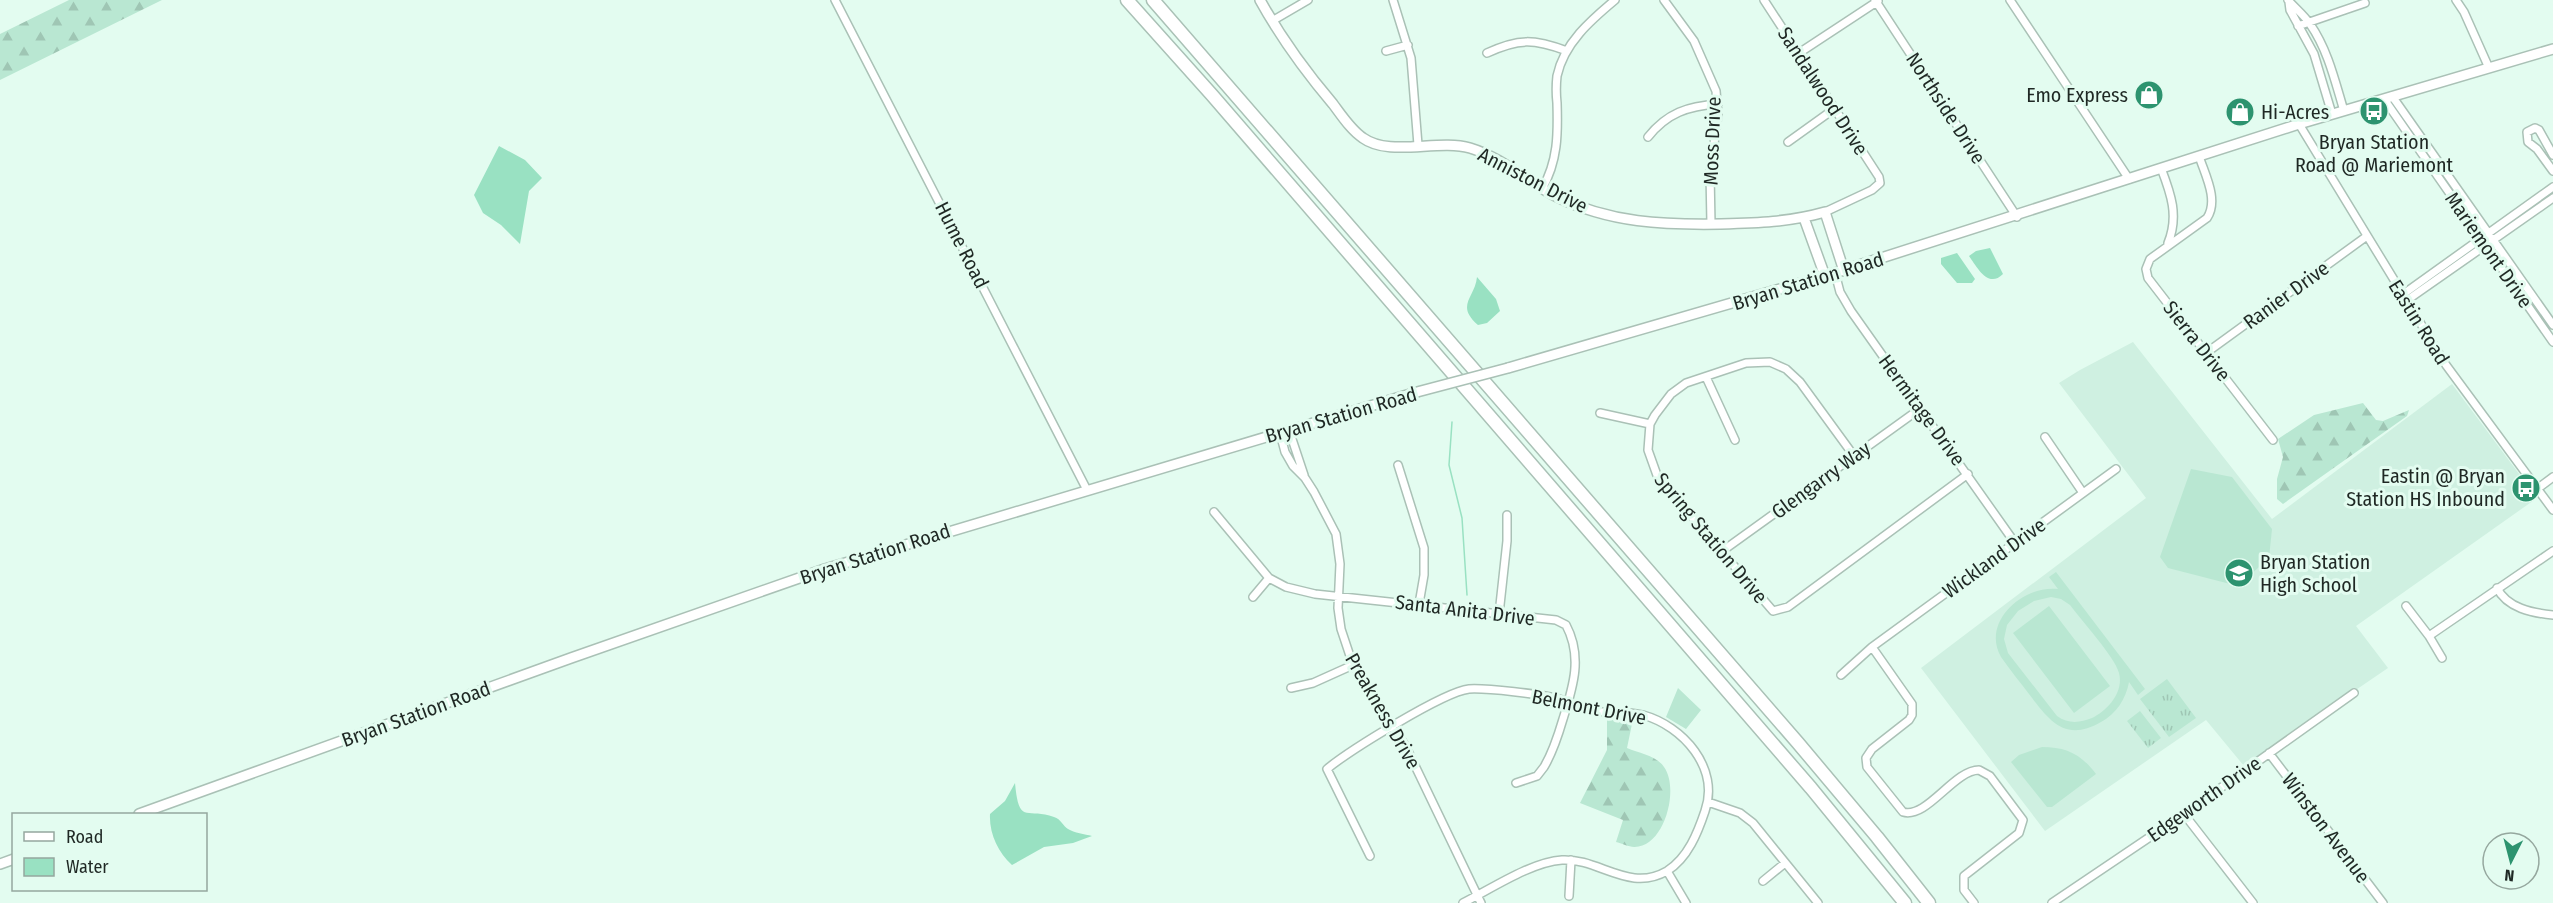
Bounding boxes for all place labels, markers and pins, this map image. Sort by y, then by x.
shop icon: Emo Express [2133,79,2165,111]
place label: Emo Express [2026,83,2128,107]
bus stop icon: Bryan Station Road @ Mariemont [2358,95,2390,127]
shop icon: Hi-Acres [2224,96,2256,128]
place label: Hi-Acres [2261,100,2329,124]
place label: Bryan Station Road @ Mariemont [2295,130,2454,177]
place label: Eastin @ Bryan Station HS Inbound [2346,464,2505,511]
bus stop icon: Eastin @ Bryan Station HS Inbound [2510,472,2542,504]
place label: Bryan Station High School [2260,550,2370,597]
school or university icon: Bryan Station High School [2223,557,2255,589]

